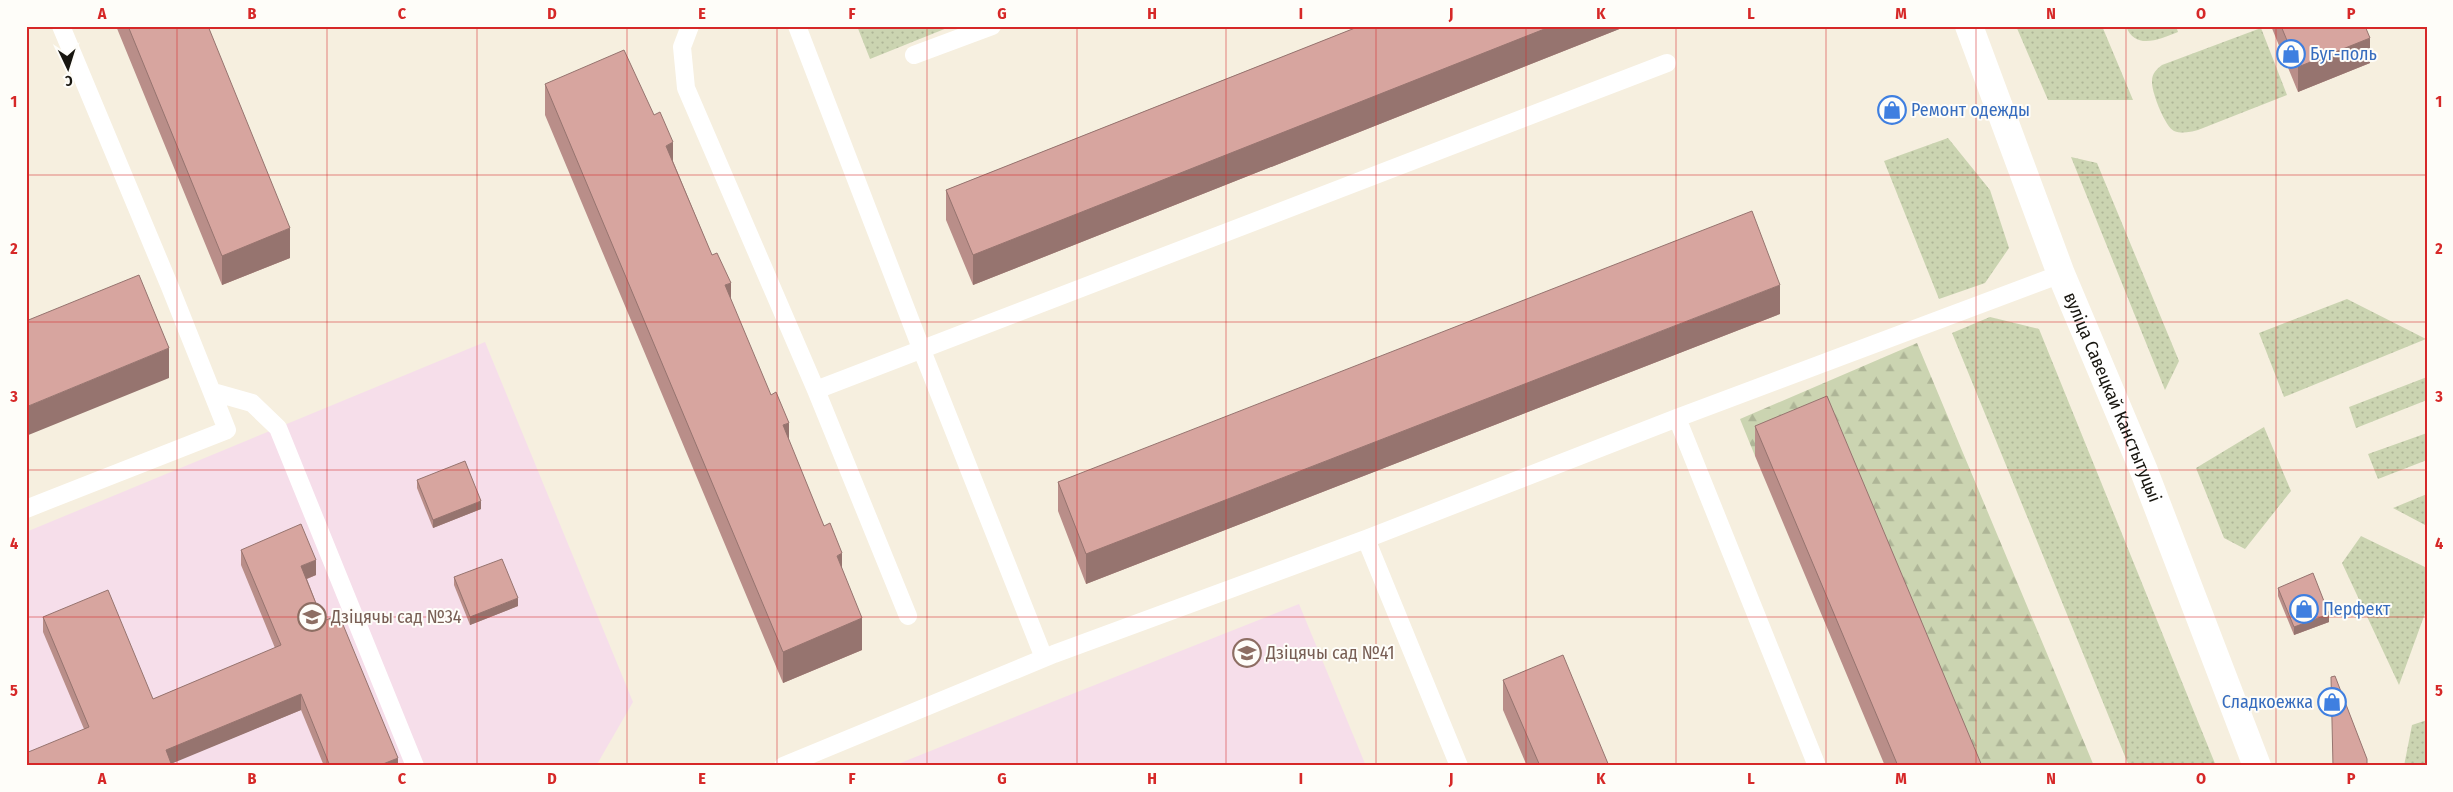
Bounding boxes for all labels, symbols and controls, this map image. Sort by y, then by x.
text: A [97,4,107,23]
text: B [248,4,257,23]
text: C [398,4,407,23]
text: D [547,4,557,23]
text: E [698,4,706,23]
text: F [848,4,856,23]
text: G [997,4,1007,23]
text: H [1147,4,1157,23]
text: I [1299,4,1303,23]
text: J [1448,4,1453,23]
text: K [1596,4,1606,23]
text: L [1747,4,1755,23]
text: M [1895,4,1907,23]
text: N [2046,4,2056,23]
text: O [2196,4,2206,23]
text: P [2347,4,2356,23]
shop icon: Буг-поль [2276,39,2306,69]
north arrow [42,42,92,92]
place label: Буг-поль [2310,43,2377,65]
text: С [64,72,73,89]
text: 1 [11,92,17,111]
text: 1 [2436,92,2442,111]
shop icon: Ремонт одежды [1877,95,1907,125]
place label: Ремонт одежды [1911,99,2030,121]
text: 2 [9,239,18,258]
text: 2 [2434,239,2443,258]
street label: вуліца Савецкай Канстытуцыі [2059,289,2166,505]
text: 3 [9,387,18,406]
text: 3 [2434,387,2443,406]
text: 4 [10,534,18,553]
text: 4 [2435,534,2443,553]
shop icon: Перфект [2289,594,2319,624]
place label: Перфект [2323,598,2391,620]
school or university icon: Дзіцячы сад №34 [297,602,327,632]
place label: Дзіцячы сад №34 [330,606,462,628]
school or university icon: Дзіцячы сад №41 [1232,638,1262,668]
place label: Дзіцячы сад №41 [1265,642,1395,664]
text: 5 [10,681,18,700]
text: 5 [2435,681,2443,700]
shop icon: Сладкоежка [2317,687,2347,717]
place label: Сладкоежка [2222,691,2313,713]
text: A [97,769,107,788]
text: B [248,769,257,788]
text: C [398,769,407,788]
text: D [547,769,557,788]
text: E [698,769,706,788]
text: F [848,769,856,788]
text: G [997,769,1007,788]
text: H [1147,769,1157,788]
text: I [1299,769,1303,788]
text: J [1448,769,1453,788]
text: K [1596,769,1606,788]
text: L [1747,769,1755,788]
text: M [1895,769,1907,788]
text: N [2046,769,2056,788]
text: O [2196,769,2206,788]
text: P [2347,769,2356,788]

